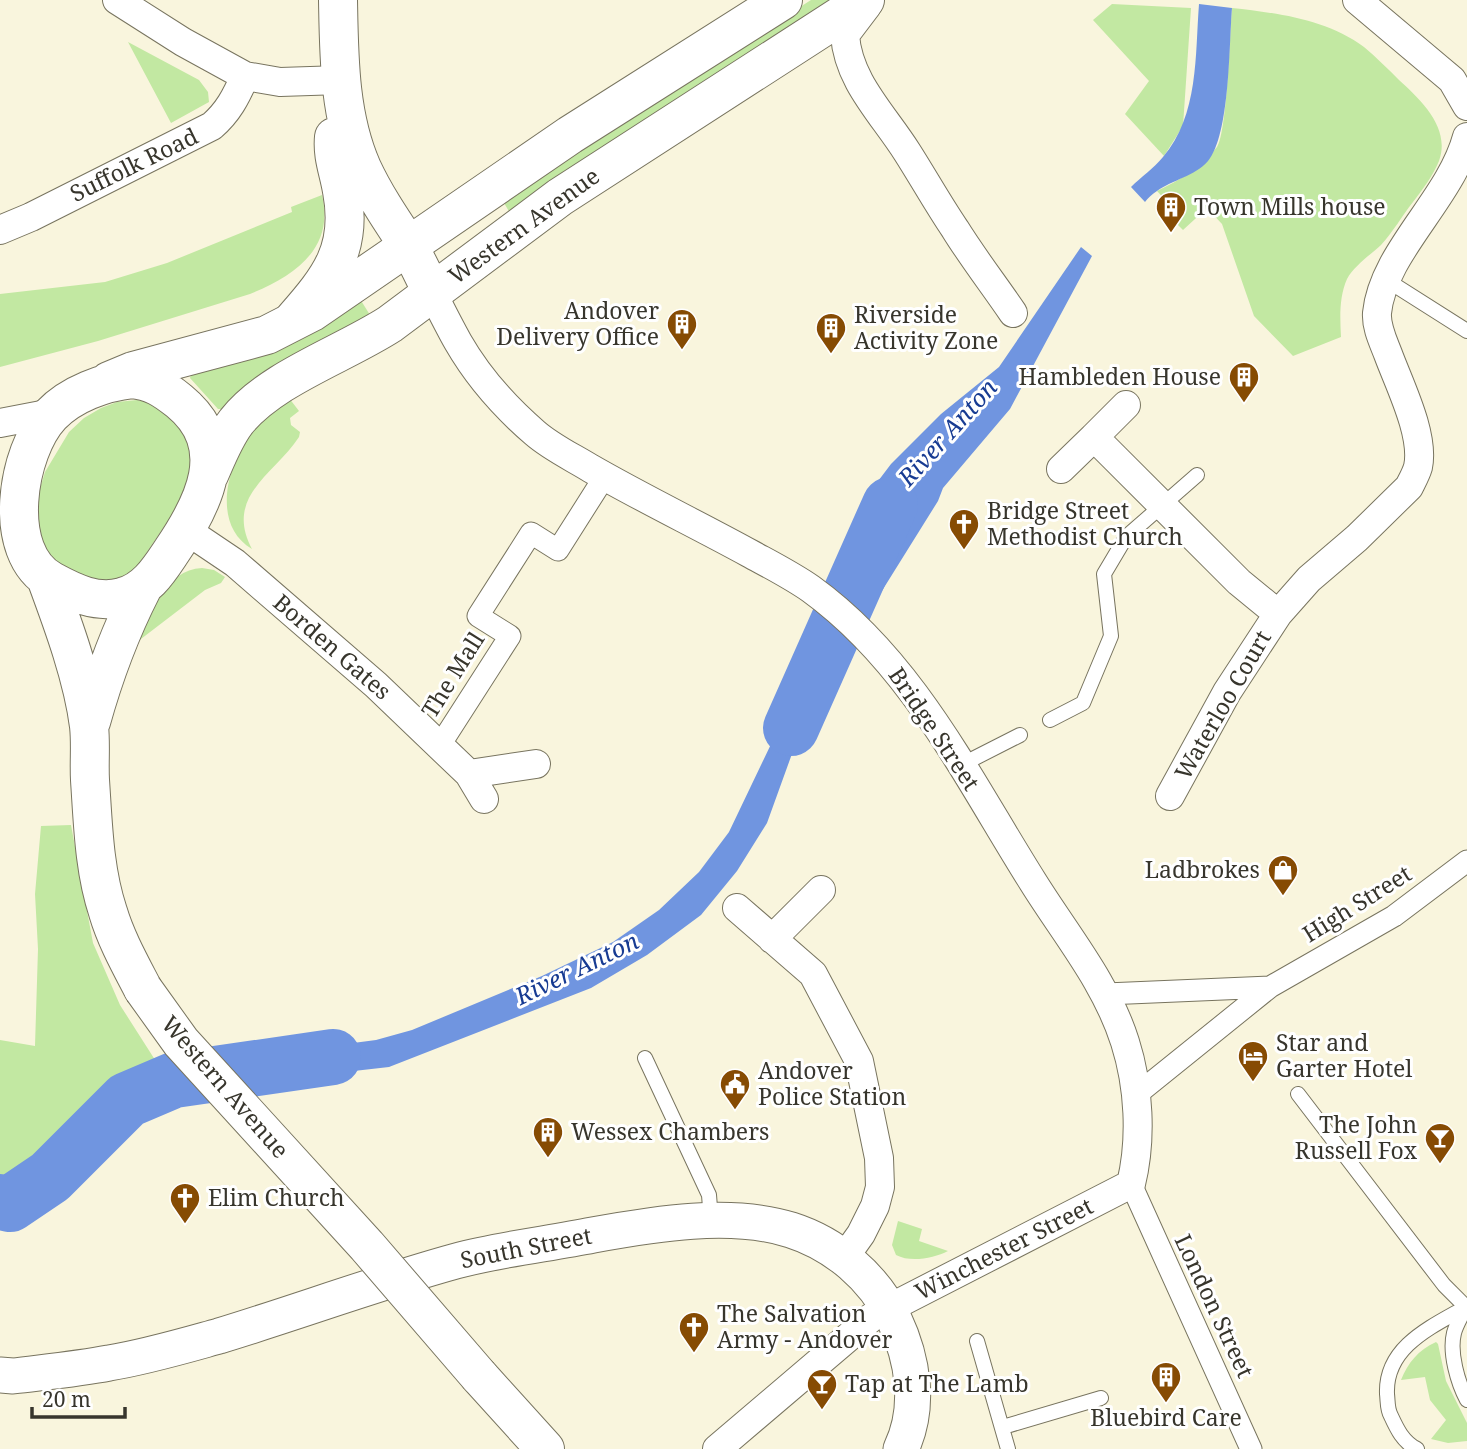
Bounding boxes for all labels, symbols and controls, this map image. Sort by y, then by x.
street label: Suffolk Road [64,119,203,209]
street label: Western Avenue [441,159,605,291]
building icon: Town Mills house [1154,190,1188,234]
place label: Town Mills house [1194,190,1386,222]
place label: Andover Delivery Office [496,294,659,352]
place label: Riverside Activity Zone [854,298,998,356]
building icon: Andover Delivery Office [665,307,699,351]
building icon: Riverside Activity Zone [814,311,848,355]
place label: Hambleden House [1018,360,1221,392]
building icon: Hambleden House [1227,360,1261,404]
water label: River Anton [889,371,1004,493]
place label: Bridge Street Methodist Church [987,494,1183,552]
church icon: Bridge Street Methodist Church [947,507,981,551]
street label: Borden Gates [267,586,398,706]
street label: Waterloo Court [1166,624,1278,785]
street label: The Mall [413,625,491,724]
street label: Bridge Street [882,661,988,796]
place label: Ladbrokes [1145,853,1260,885]
shop icon: Ladbrokes [1266,853,1300,897]
street label: High Street [1296,857,1417,949]
water label: River Anton [508,924,644,1012]
street label: Western Avenue [155,1008,297,1165]
place label: Star and Garter Hotel [1276,1026,1412,1084]
hotel icon: Star and Garter Hotel [1236,1039,1270,1083]
place label: Andover Police Station [758,1054,907,1112]
public building icon: Andover Police Station [718,1067,752,1111]
place label: The John Russell Fox [1295,1108,1418,1166]
building icon: Wessex Chambers [531,1115,565,1159]
place label: Wessex Chambers [571,1115,769,1147]
bar icon: The John Russell Fox [1423,1121,1457,1165]
church icon: Elim Church [168,1181,202,1225]
place label: Elim Church [208,1181,345,1213]
street label: Winchester Street [909,1189,1098,1307]
street label: South Street [457,1219,594,1275]
street label: London Street [1168,1229,1262,1382]
place label: The Salvation Army - Andover [717,1297,892,1355]
church icon: The Salvation Army - Andover [677,1310,711,1354]
building icon: Bluebird Care [1149,1360,1183,1404]
bar icon: Tap at The Lamb [805,1367,839,1411]
place label: Tap at The Lamb [845,1367,1029,1399]
scale bar [32,1376,124,1420]
text: 20 m [42,1385,91,1413]
place label: Bluebird Care [1090,1401,1242,1433]

